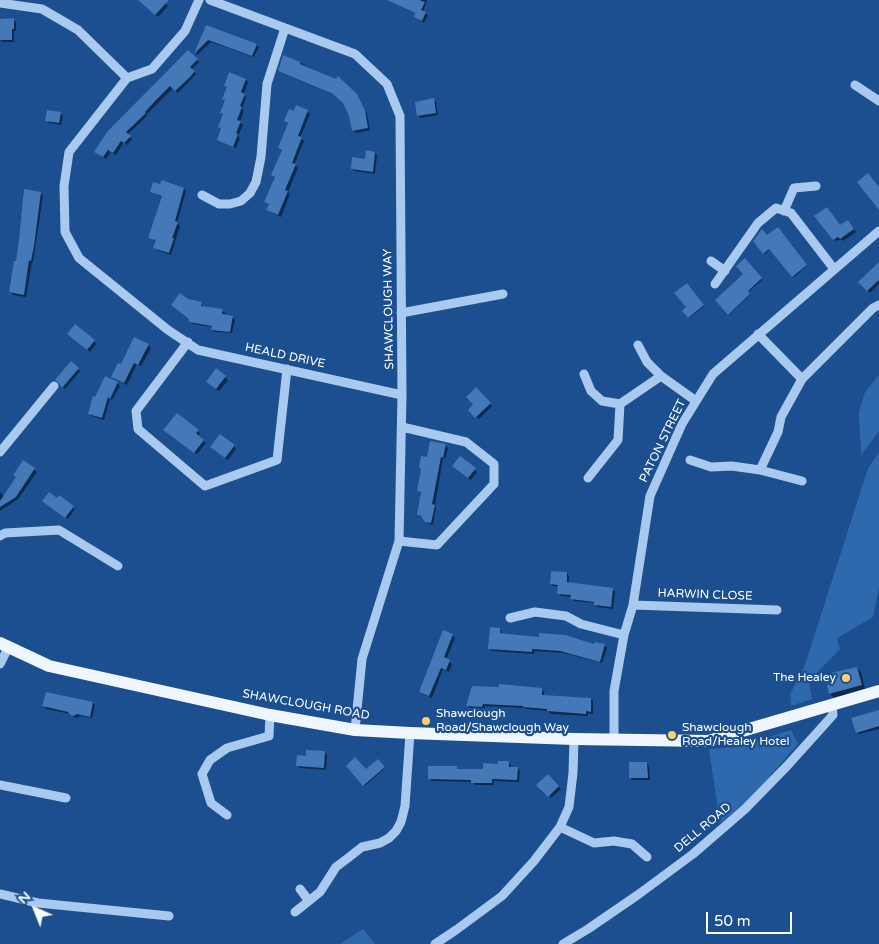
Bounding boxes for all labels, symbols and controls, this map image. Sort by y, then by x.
street label: SHAWCLOUGH WAY [381,248,397,370]
street label: HEALD DRIVE [244,340,326,372]
street label: PATON STREET [637,397,689,485]
street label: HARWIN CLOSE [657,586,753,604]
place label: The Healey [773,671,836,685]
marker: The Healey [840,672,852,684]
street label: SHAWCLOUGH ROAD [241,687,371,723]
place label: Shawclough Road/Shawclough Way [436,707,569,735]
marker: Shawclough Road/Shawclough Way [420,715,432,727]
place label: Shawclough Road/Healey Hotel [682,721,790,749]
marker: Shawclough Road/Healey Hotel [666,729,678,741]
street label: DELL ROAD [672,800,734,856]
north arrow [10,884,60,934]
text: N [14,888,34,908]
scale bar [709,902,795,934]
text: 50 m [714,912,751,930]

